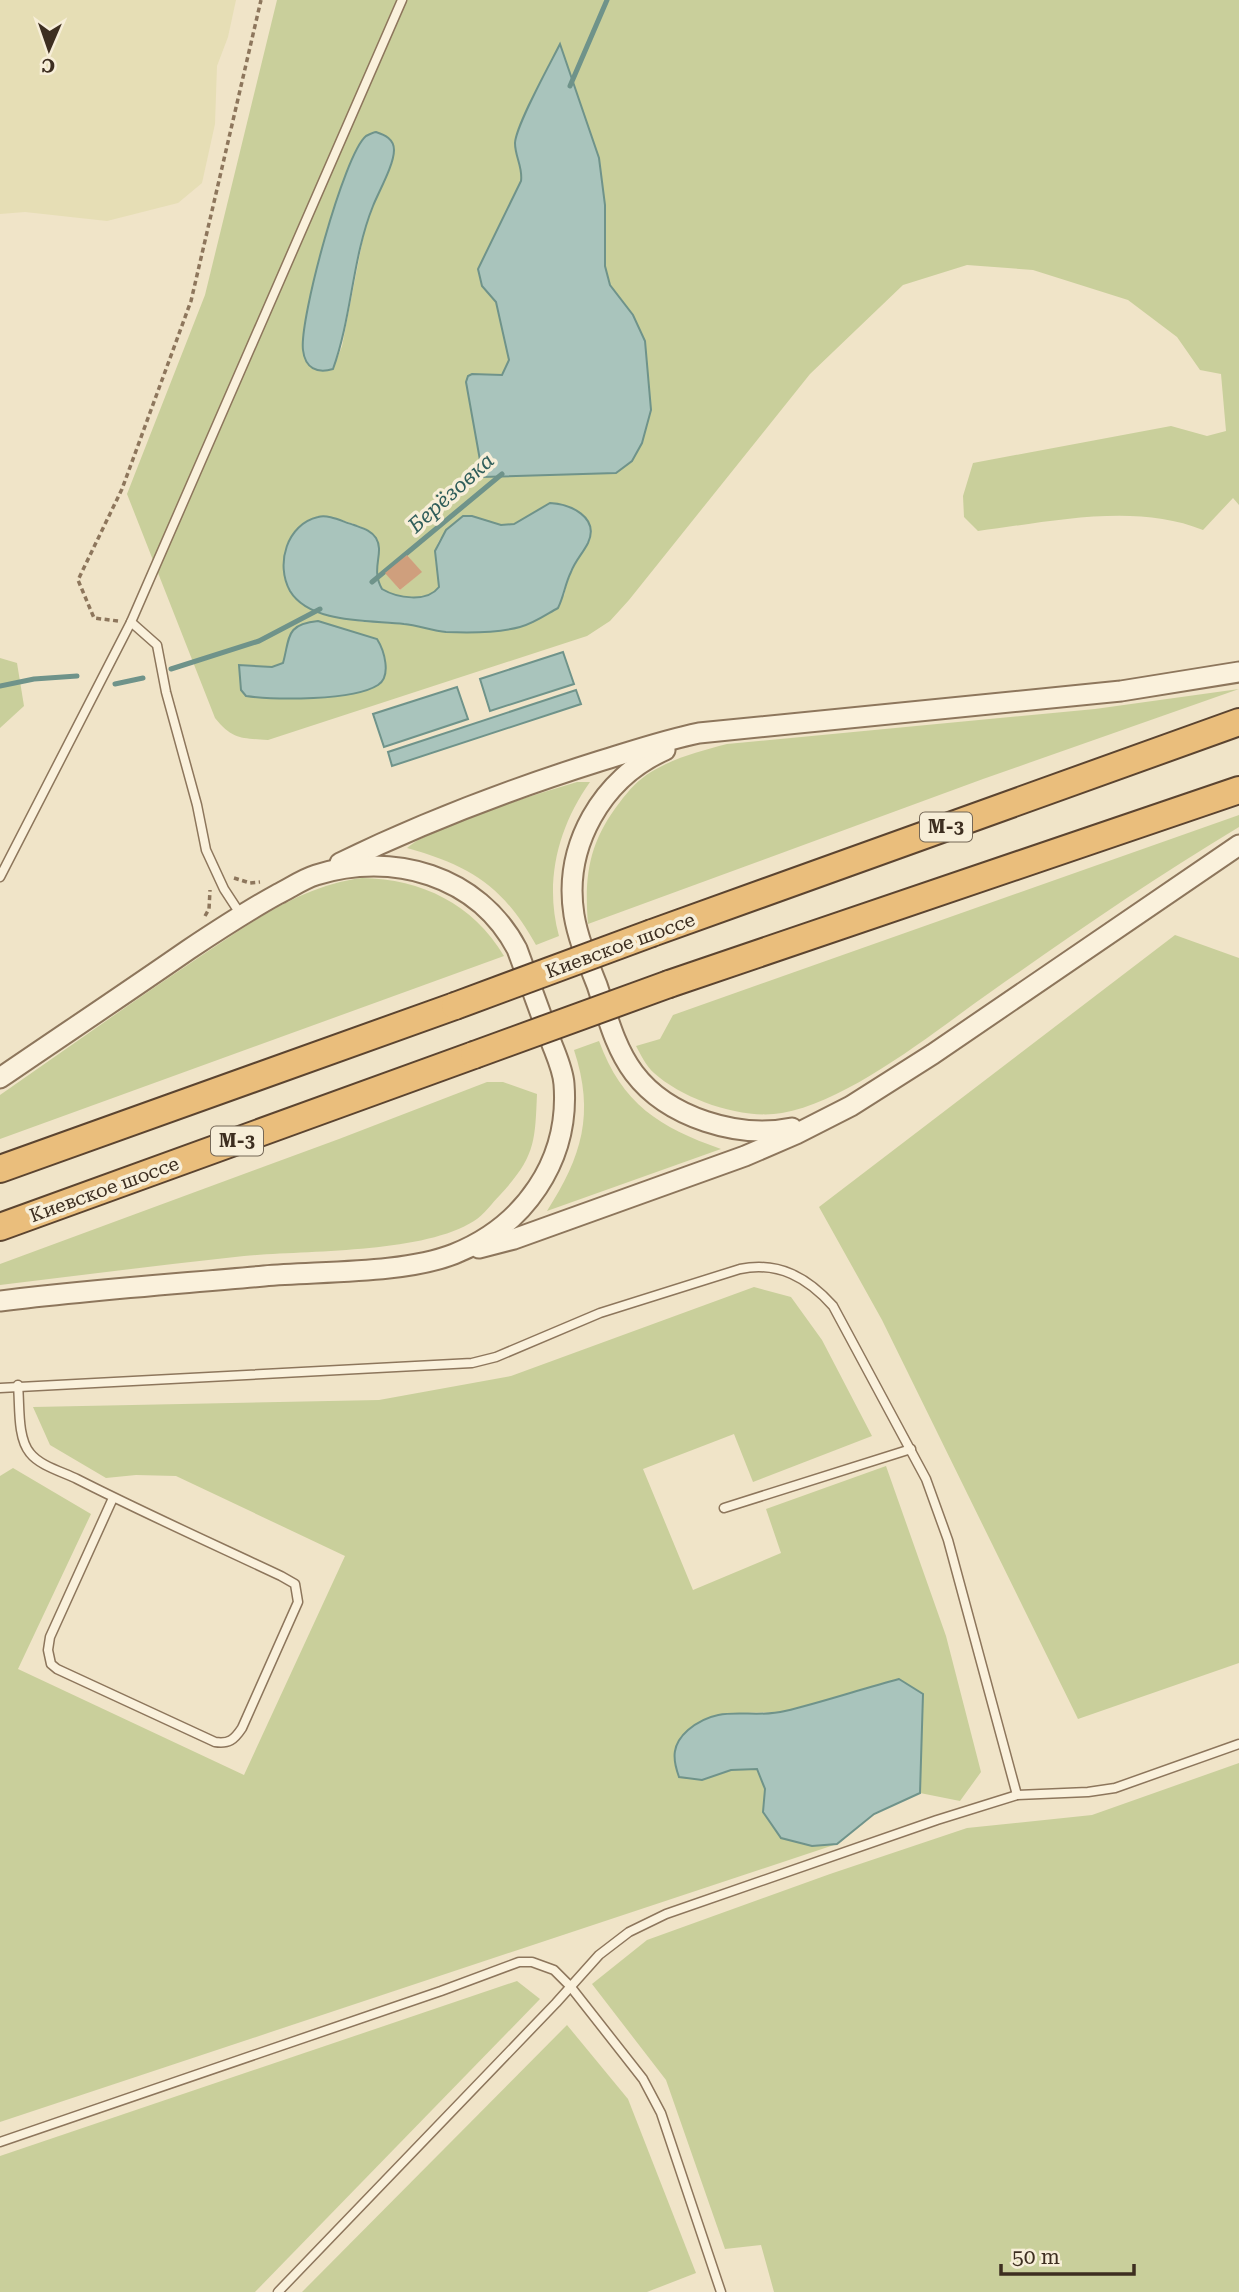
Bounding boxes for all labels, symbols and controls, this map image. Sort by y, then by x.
north arrow [14,14,84,84]
text: С [41,54,55,77]
water label: Берёзовка [402,448,499,538]
road number: М-3 [920,812,972,842]
street label: Киевское шоссе [542,908,698,983]
road number: М-3 [211,1126,263,1156]
street label: Киевское шоссе [26,1152,182,1227]
scale bar [1001,2232,1134,2276]
text: 50 m [1012,2245,1060,2269]

